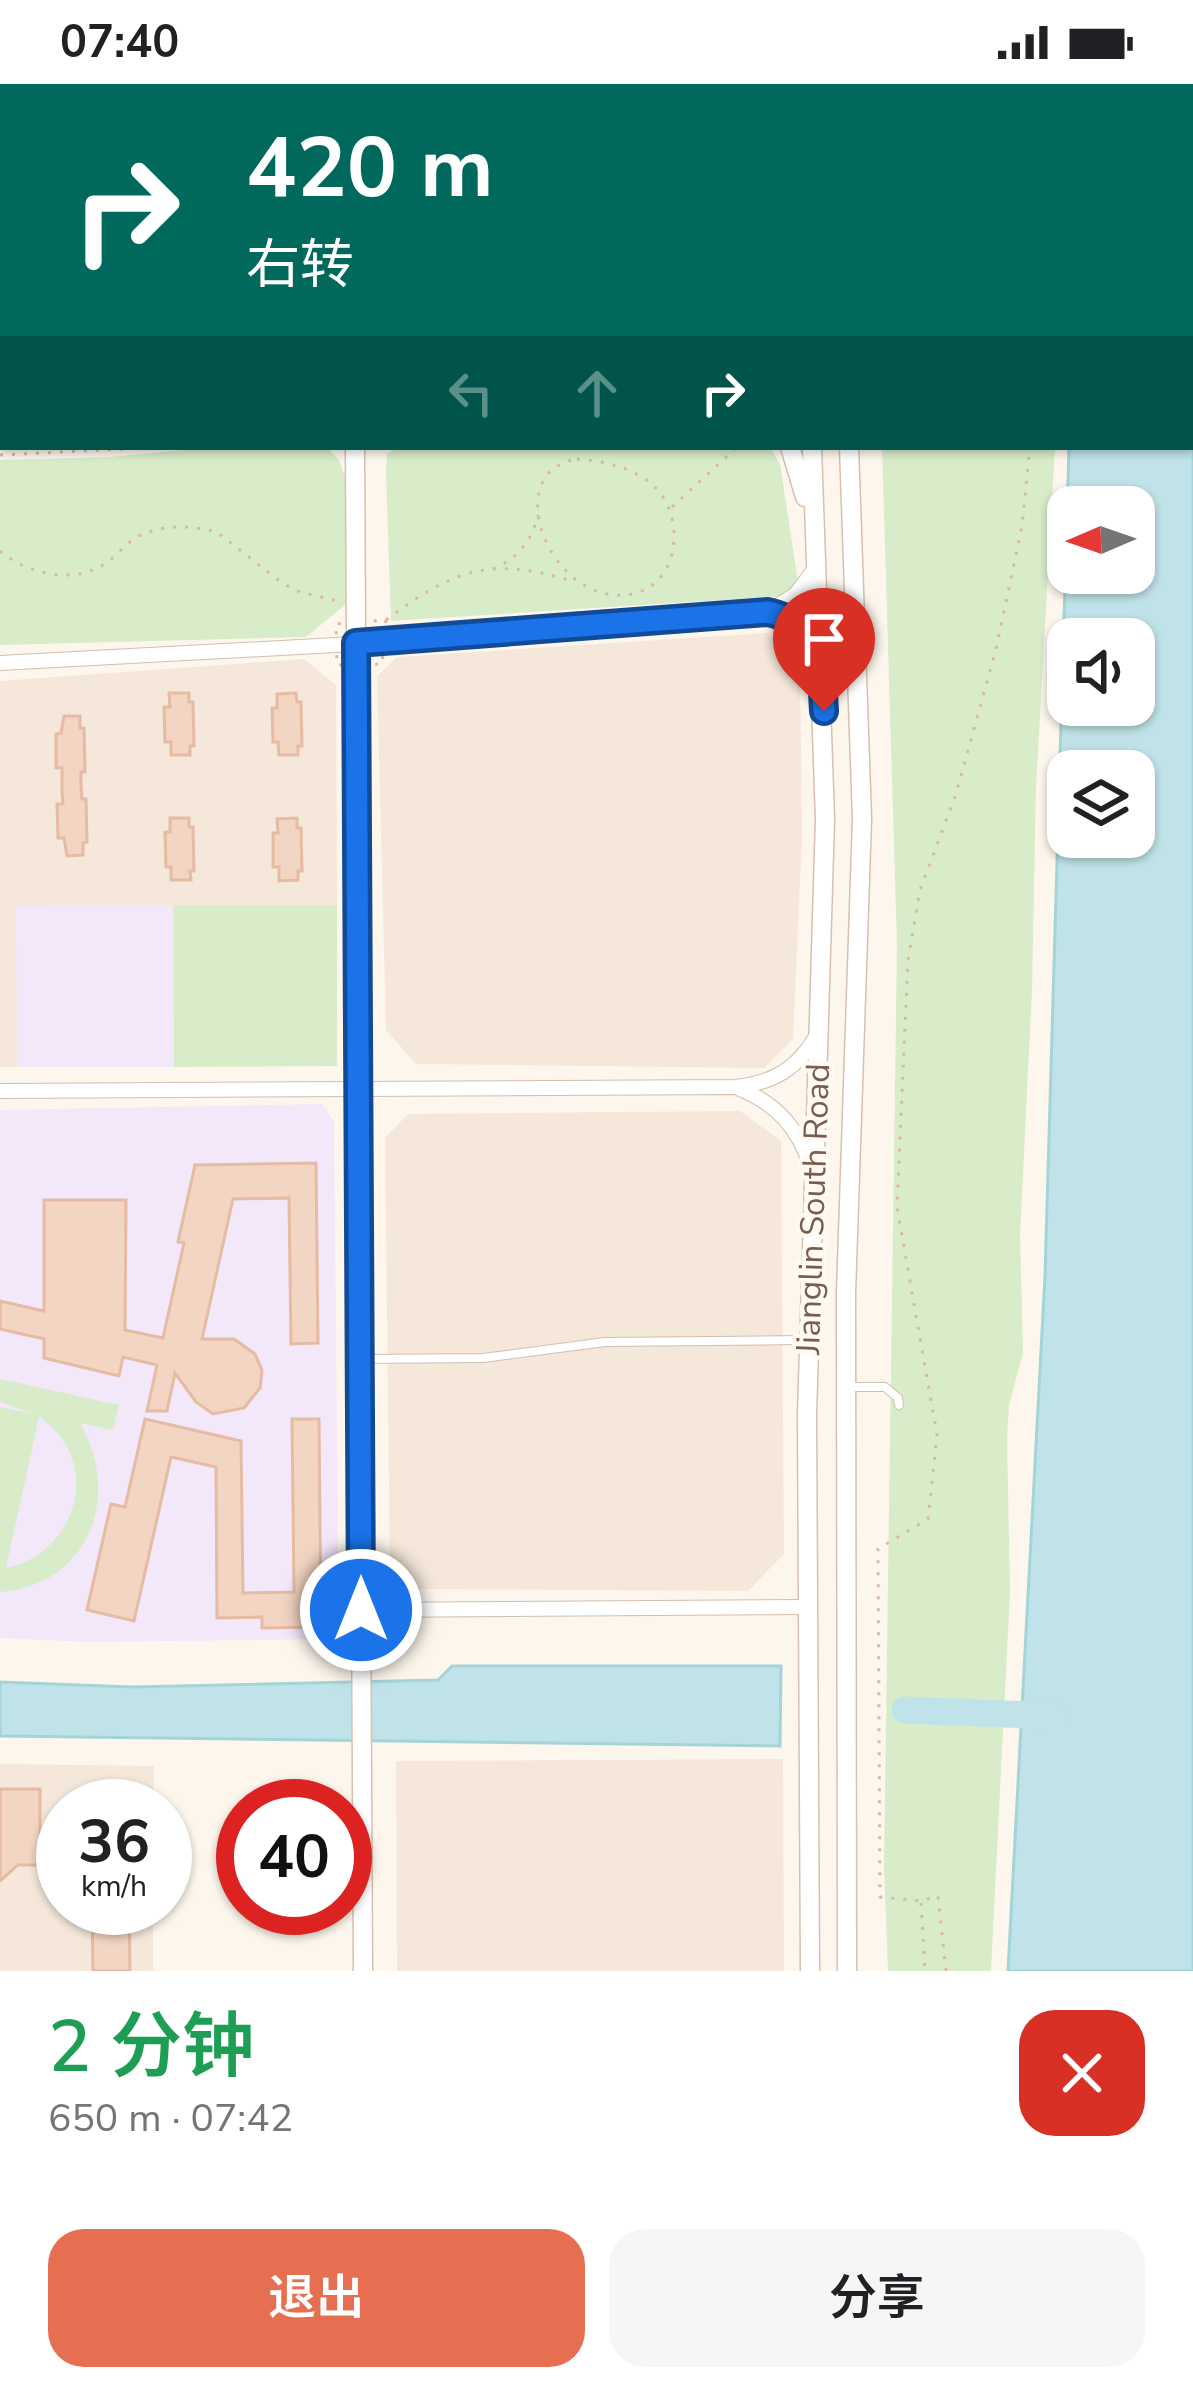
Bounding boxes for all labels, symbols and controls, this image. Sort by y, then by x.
text: 07:40 [60,12,179,73]
text: 420 m [246,111,494,226]
icon: right [48,132,204,288]
text: 右转 [246,228,354,302]
icon: left [438,360,504,426]
icon: ahead [564,360,630,426]
icon: right [690,360,756,426]
north arrow [1047,486,1155,594]
map controls [1047,486,1155,858]
pin [773,588,875,711]
icon: arrive [791,606,857,672]
button: sound [1047,618,1155,726]
button: layers [1047,750,1155,858]
street label: Jianglin South Road [786,1063,841,1356]
position arrow [298,1547,424,1673]
speed limit sign: 40 [216,1779,372,1935]
text: 36 [78,1801,150,1883]
text: km/h [81,1866,147,1907]
text: 2 分钟 [48,1998,254,2096]
button: close [1019,2010,1145,2136]
text: 650 m · 07:42 [48,2092,293,2145]
button: 退出 [48,2229,585,2367]
button: 分享 [609,2229,1145,2367]

